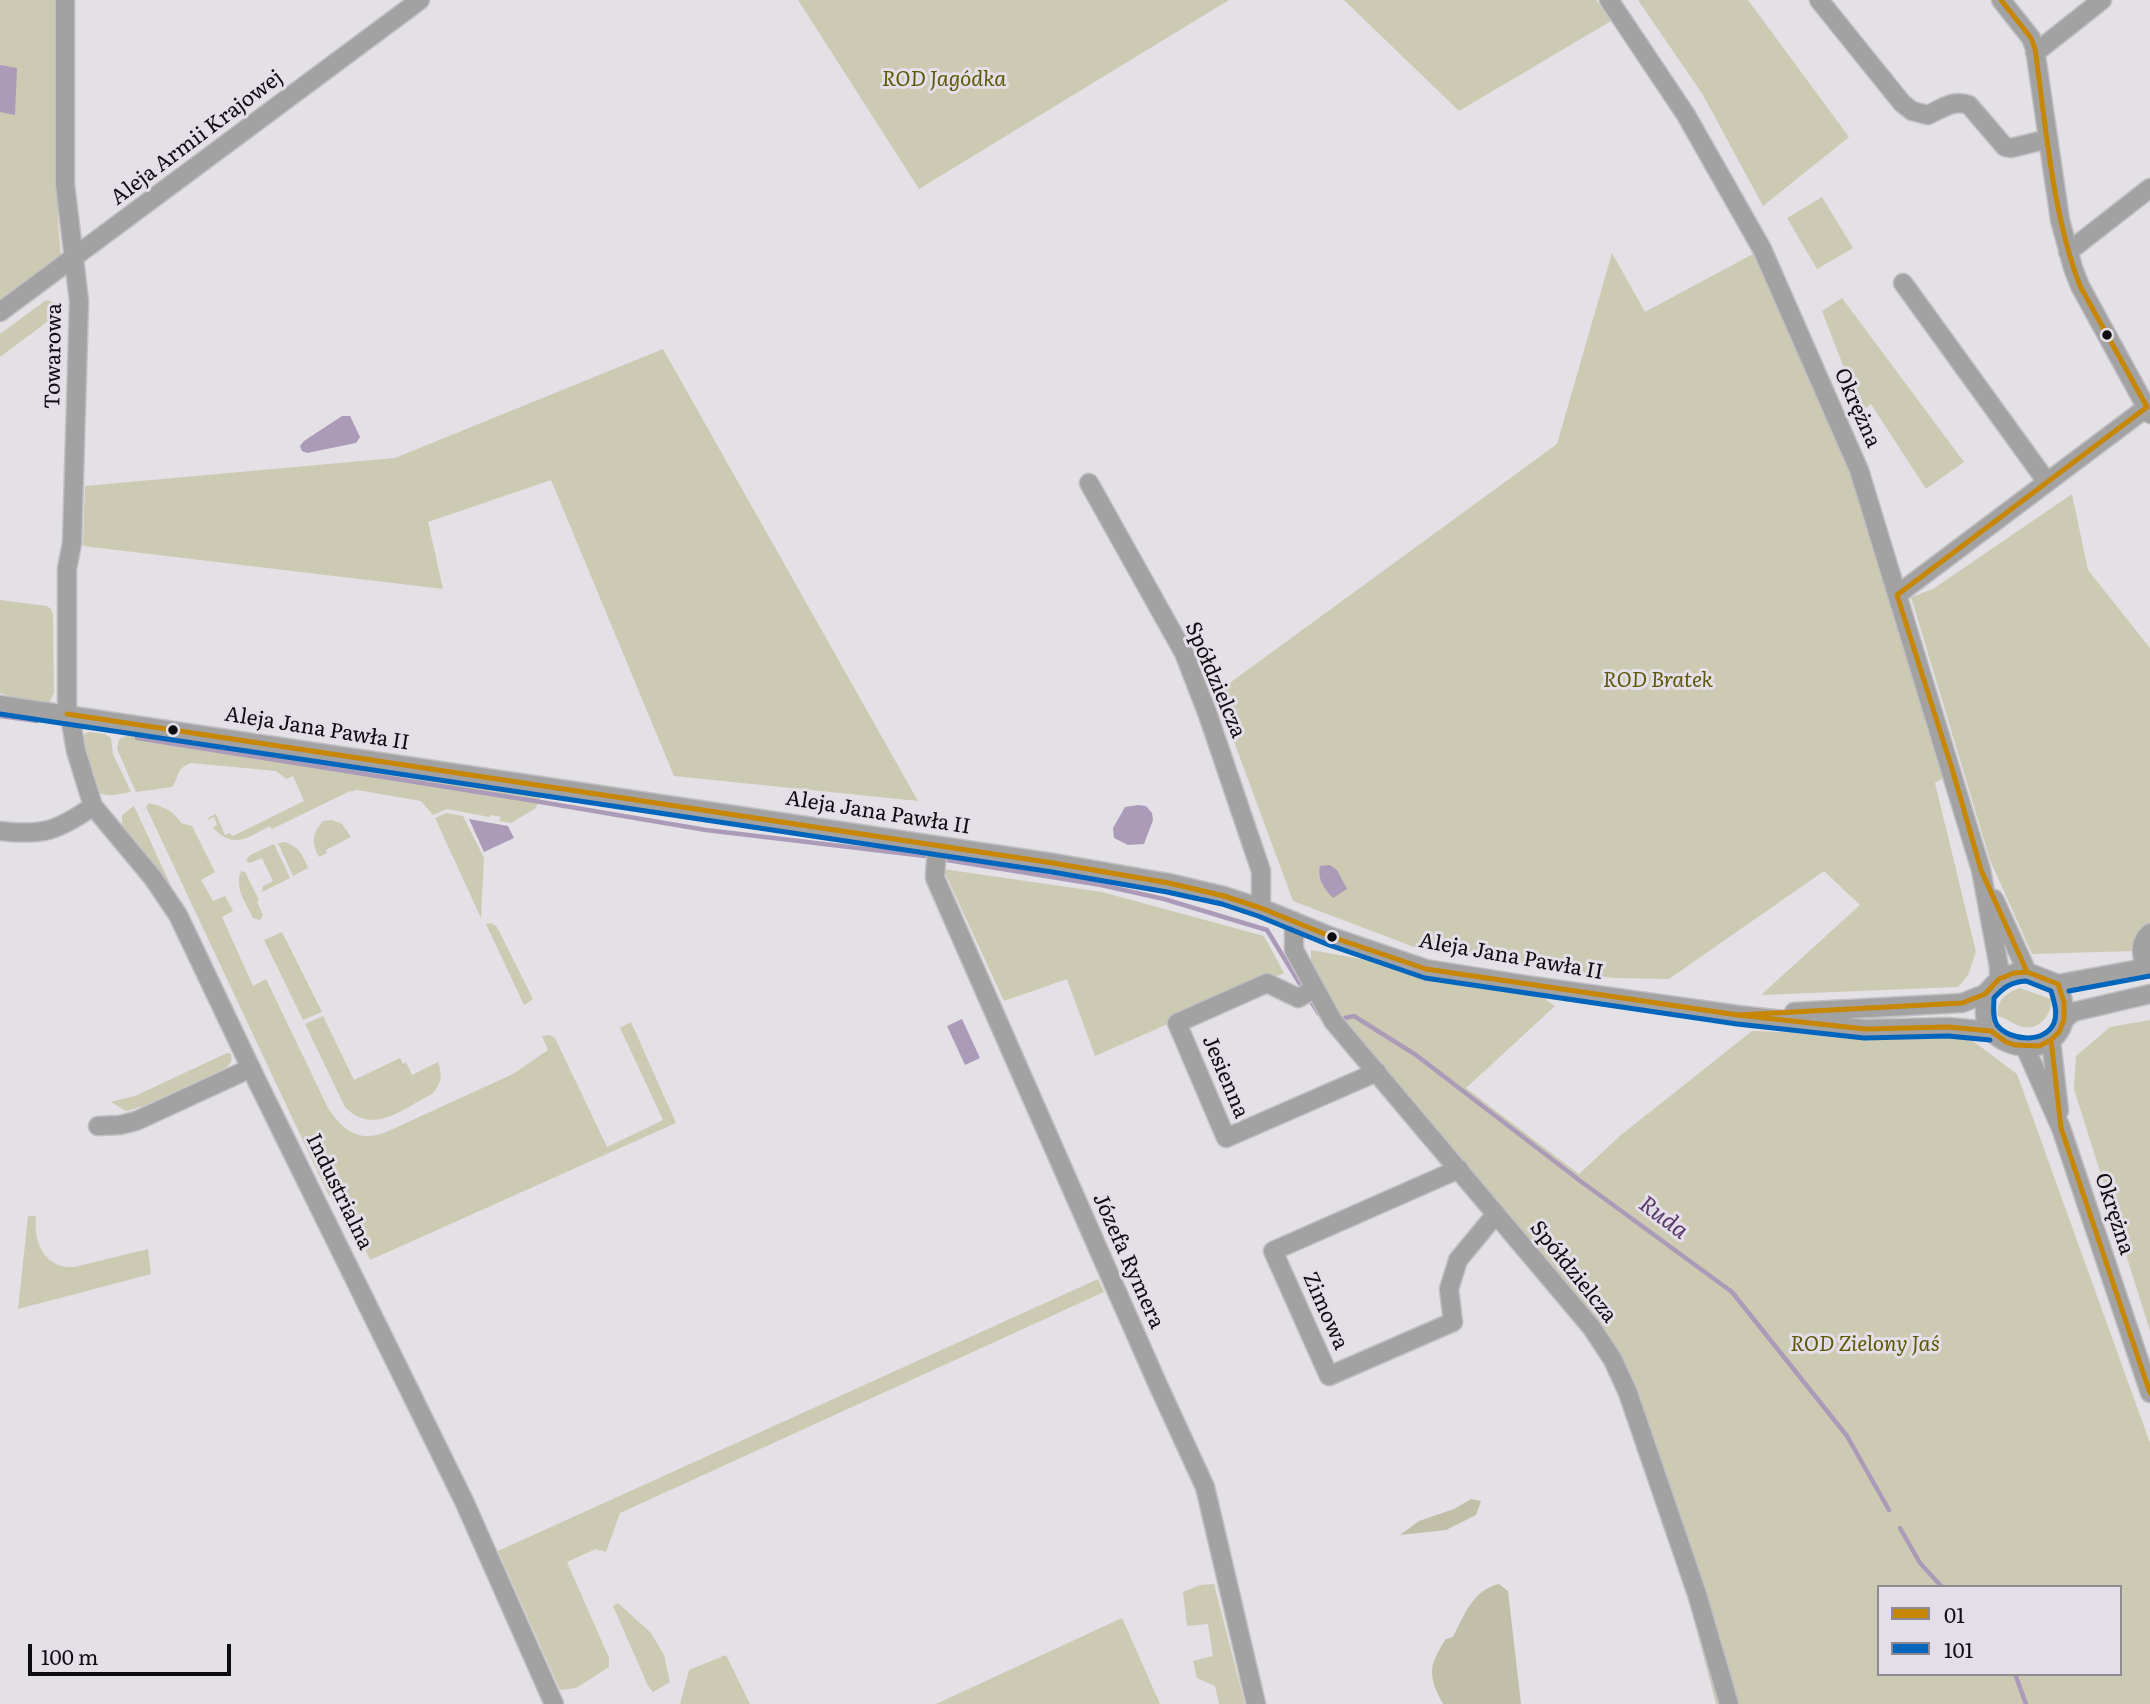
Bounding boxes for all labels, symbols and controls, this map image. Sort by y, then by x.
street label: Aleja Armii Krajowej [106,65,288,211]
park label: ROD Jagódka [882,67,1006,93]
street label: Towarowa [40,303,68,409]
unlabelled marker [2100,328,2114,342]
street label: Okrężna [1828,364,1886,452]
street label: Spółdzielcza [1179,618,1251,742]
park label: ROD Bratek [1603,668,1713,694]
street label: Aleja Jana Pawła II [223,702,411,756]
unlabelled marker [166,723,180,737]
street label: Aleja Jana Pawła II [784,786,972,840]
street label: Aleja Jana Pawła II [1417,928,1605,986]
unlabelled marker [1325,930,1339,944]
street label: Jesienna [1196,1032,1254,1122]
street label: Industrialna [300,1130,378,1254]
street label: Okrężna [2089,1170,2139,1258]
street label: Józefa Rymera [1087,1189,1169,1333]
water label: Ruda [1633,1191,1693,1245]
street label: Spółdzielcza [1524,1216,1622,1328]
street label: Zimowa [1297,1268,1353,1354]
park label: ROD Zielony Jaś [1790,1332,1940,1358]
legend [1877,1585,2122,1676]
text: 01 [1944,1598,1965,1629]
scale bar [32,1630,234,1674]
text: 101 [1944,1633,1973,1664]
text: 100 m [41,1640,98,1671]

